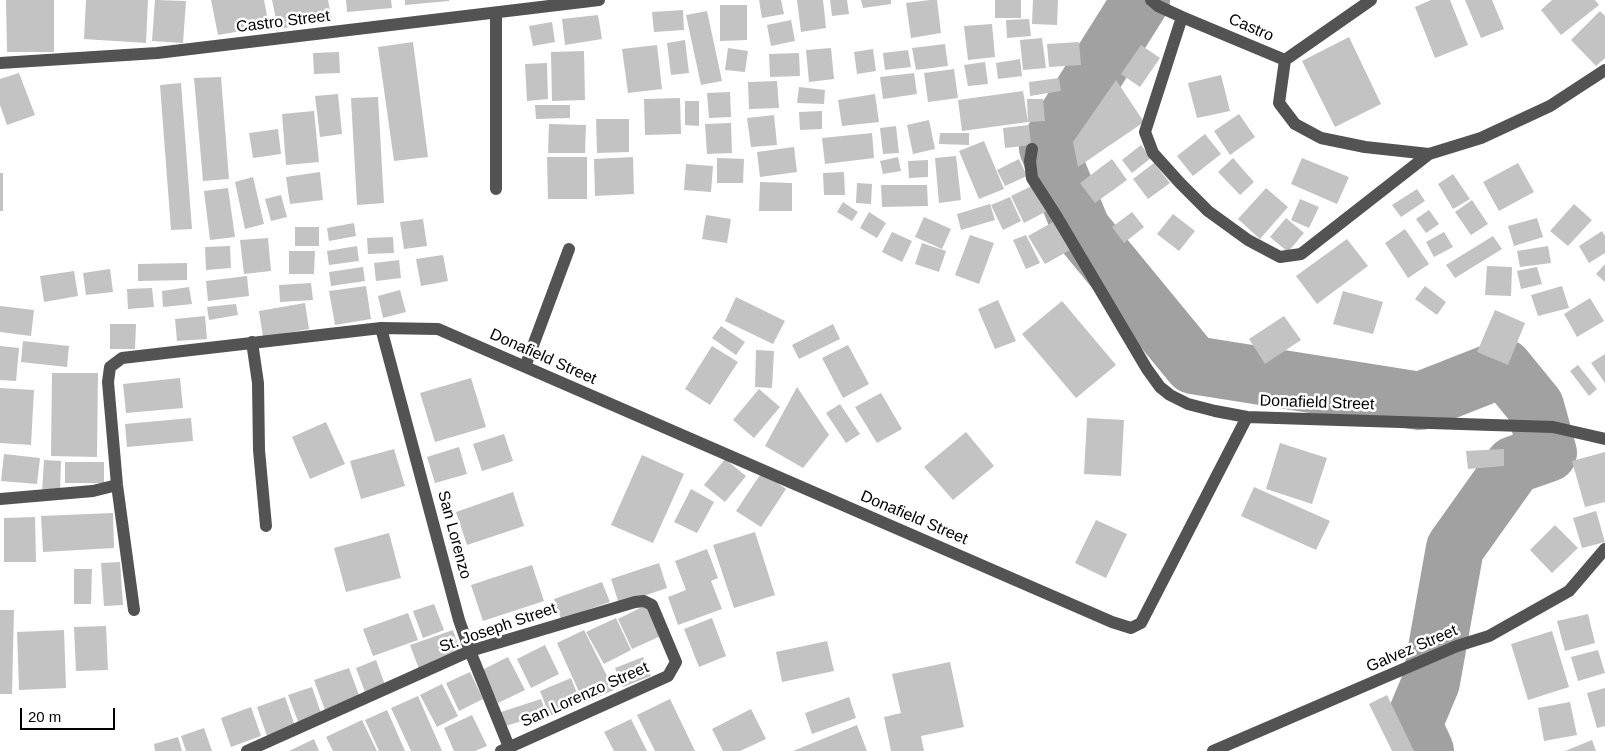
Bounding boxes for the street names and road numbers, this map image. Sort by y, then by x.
street label: Castro Street [235,7,331,37]
street label: Castro [1226,10,1276,46]
street label: Donafield Street [487,325,599,389]
street label: Donafield Street [1259,391,1375,415]
street label: Donafield Street [857,487,971,549]
street label: San Lorenzo [433,489,475,581]
street label: St. Joseph Street [437,599,559,657]
street label: Galvez Street [1364,621,1460,677]
street label: San Lorenzo Street [518,658,652,732]

